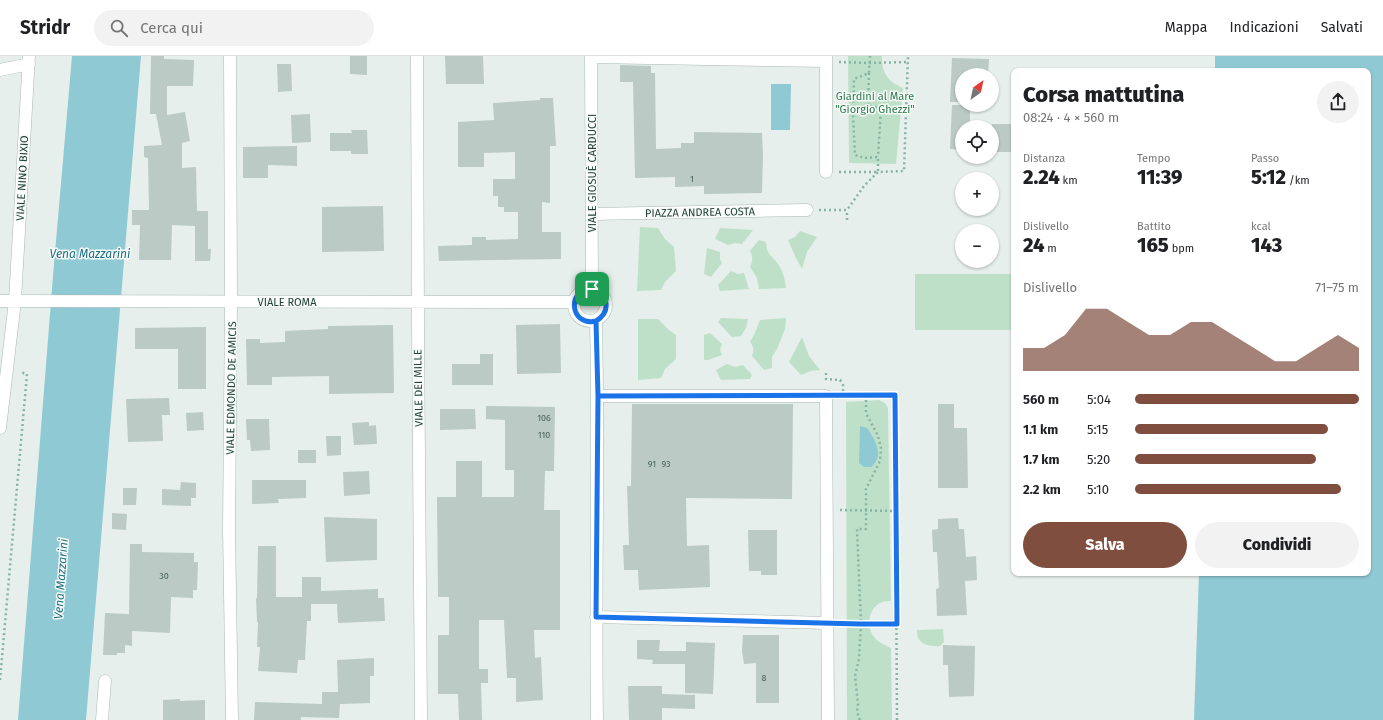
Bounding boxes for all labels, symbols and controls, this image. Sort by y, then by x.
search box [94,10,374,46]
text: Stridr [20,16,70,39]
icon: search [108,17,130,39]
text: Cerca qui [140,19,203,37]
text: Mappa [1165,19,1207,36]
text: Indicazioni [1229,19,1299,36]
text: Salvati [1321,19,1363,36]
north arrow [955,68,999,112]
map controls [955,68,999,268]
text: Corsa mattutina [1023,81,1184,108]
button: share [1317,81,1359,123]
park label: Giardini al Mare "Giorgio Ghezzi" [835,90,915,116]
text: 08:24 · 4 × 560 m [1023,110,1119,125]
street label: VIALE GIOSUÈ CARDUCCI [585,114,599,232]
button: locate [955,120,999,164]
street label: VIALE NINO BIXIO [14,135,31,221]
text: Distanza [1023,152,1065,165]
text: Tempo [1137,152,1170,165]
text: Passo [1251,152,1279,165]
text: 2.24 [1023,165,1060,189]
text: 11:39 [1137,165,1182,189]
text: 5:12 [1251,165,1286,189]
button: + [955,172,999,216]
house number: 1 [690,174,694,184]
text: km [1060,174,1078,187]
text: /km [1286,174,1310,187]
street label: PIAZZA ANDREA COSTA [645,205,756,220]
text: Dislivello [1023,220,1069,233]
text: Battito [1137,220,1171,233]
text: kcal [1251,220,1271,233]
button: − [955,224,999,268]
text: 24 [1023,233,1044,257]
text: 165 [1137,233,1169,257]
text: 143 [1251,233,1282,257]
text: m [1044,242,1057,255]
text: bpm [1169,242,1194,255]
water label: Vena Mazzarini [50,247,131,261]
pin [575,272,609,306]
icon: arrive [581,278,603,300]
text: Dislivello [1023,280,1077,295]
text: 71–75 m [1315,280,1359,295]
street label: VIALE ROMA [258,296,317,309]
street label: VIALE EDMONDO DE AMICIS [224,321,239,455]
street label: VIALE DEI MILLE [411,349,426,427]
text: 560 m [1023,392,1059,407]
text: 5:04 [1087,392,1111,407]
house number: 106 [537,413,551,423]
text: 1.1 km [1023,422,1058,437]
text: 5:15 [1087,422,1108,437]
house number: 110 [538,430,550,440]
text: 1.7 km [1023,452,1059,467]
text: 5:20 [1087,452,1110,467]
house number: 91 [648,459,656,469]
house number: 93 [661,459,671,469]
text: 2.2 km [1023,482,1061,497]
text: 5:10 [1087,482,1109,497]
button: Salva [1023,522,1187,568]
button: Condividi [1195,522,1359,568]
water label: Vena Mazzarini [51,538,71,620]
house number: 30 [159,571,169,581]
house number: 8 [762,673,767,683]

